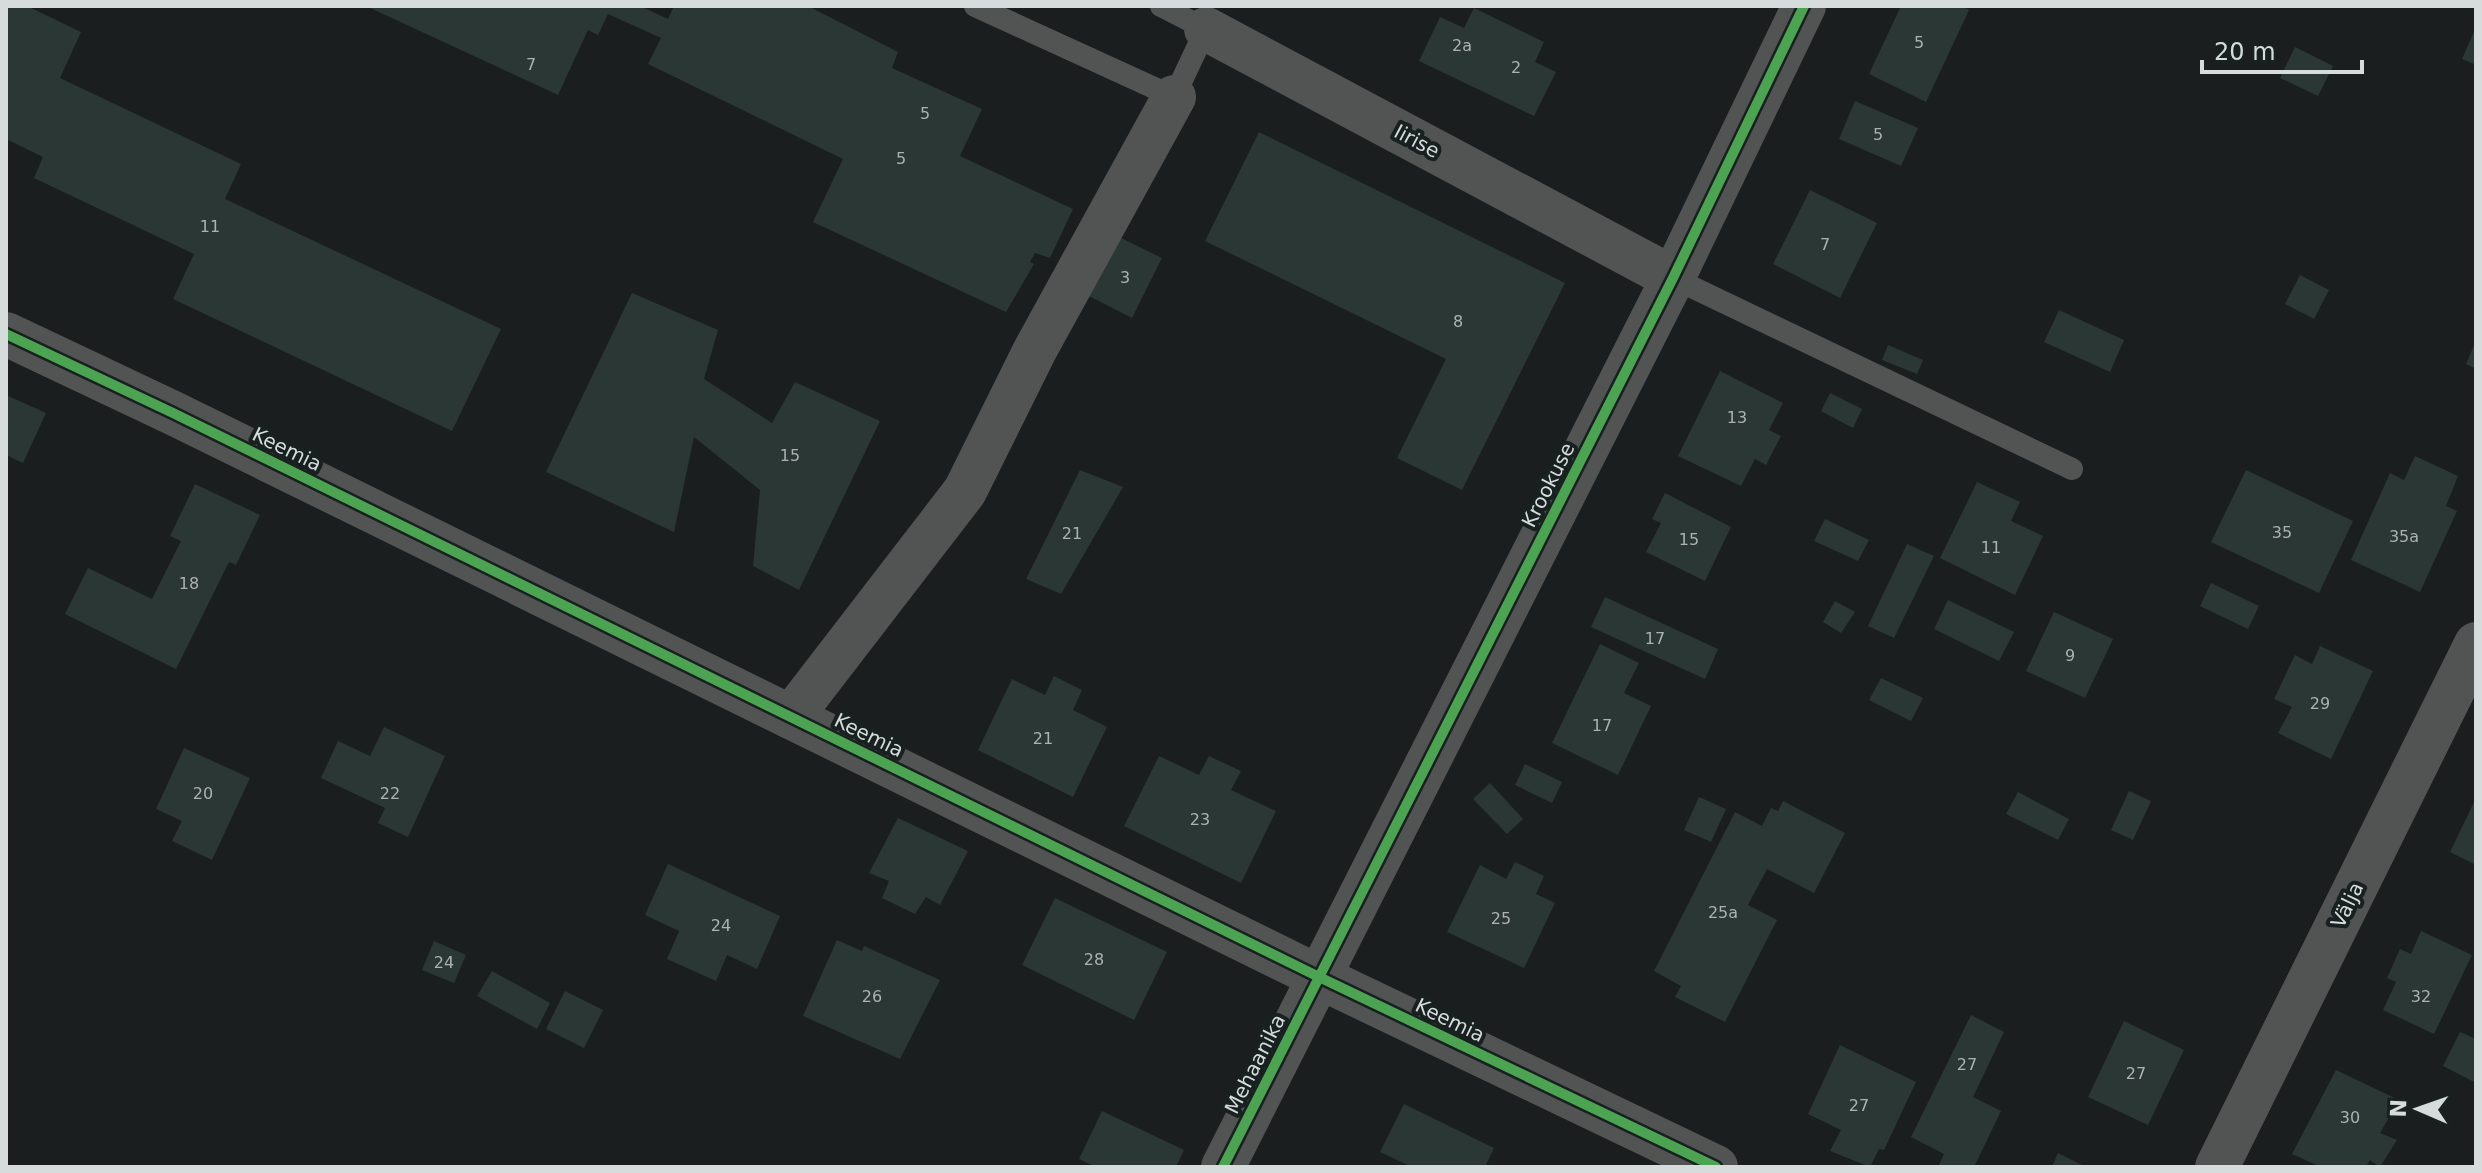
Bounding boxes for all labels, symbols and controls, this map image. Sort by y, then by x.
scale bar [2202,24,2362,74]
house number: 5 [1914,33,1924,52]
house number: 2a [1452,36,1472,55]
text: 20 m [2214,38,2276,66]
house number: 7 [526,55,536,74]
house number: 2 [1511,58,1521,77]
house number: 5 [920,104,930,123]
street label: Iirise [1390,119,1444,163]
house number: 5 [1873,125,1883,144]
house number: 5 [896,149,906,168]
house number: 11 [200,217,220,236]
house number: 7 [1820,235,1830,254]
house number: 3 [1120,268,1130,287]
house number: 8 [1453,312,1463,331]
house number: 13 [1727,408,1747,427]
street label: Keemia [248,422,326,476]
street label: Krookuse [1516,439,1580,531]
house number: 15 [780,446,800,465]
house number: 35 [2272,523,2292,542]
house number: 21 [1062,524,1082,543]
house number: 35a [2389,527,2419,546]
house number: 15 [1679,530,1699,549]
house number: 11 [1981,538,2001,557]
house number: 18 [179,574,199,593]
house number: 17 [1645,629,1665,648]
house number: 9 [2065,646,2075,665]
house number: 29 [2310,694,2330,713]
street label: Keemia [830,708,908,762]
house number: 17 [1592,716,1612,735]
house number: 21 [1033,729,1053,748]
house number: 20 [193,784,213,803]
house number: 22 [380,784,400,803]
house number: 23 [1190,810,1210,829]
street label: Välja [2326,878,2368,932]
house number: 25a [1708,903,1738,922]
house number: 25 [1491,909,1511,928]
house number: 24 [711,916,731,935]
house number: 28 [1084,950,1104,969]
house number: 24 [434,953,454,972]
house number: 26 [862,987,882,1006]
house number: 32 [2411,987,2431,1006]
street label: Keemia [1411,993,1489,1047]
street label: Mehaanika [1220,1010,1290,1118]
house number: 27 [1957,1055,1977,1074]
house number: 27 [2126,1064,2146,1083]
north arrow [2378,1069,2458,1149]
house number: 27 [1849,1096,1869,1115]
text: N [2386,1099,2411,1118]
house number: 30 [2340,1108,2360,1127]

